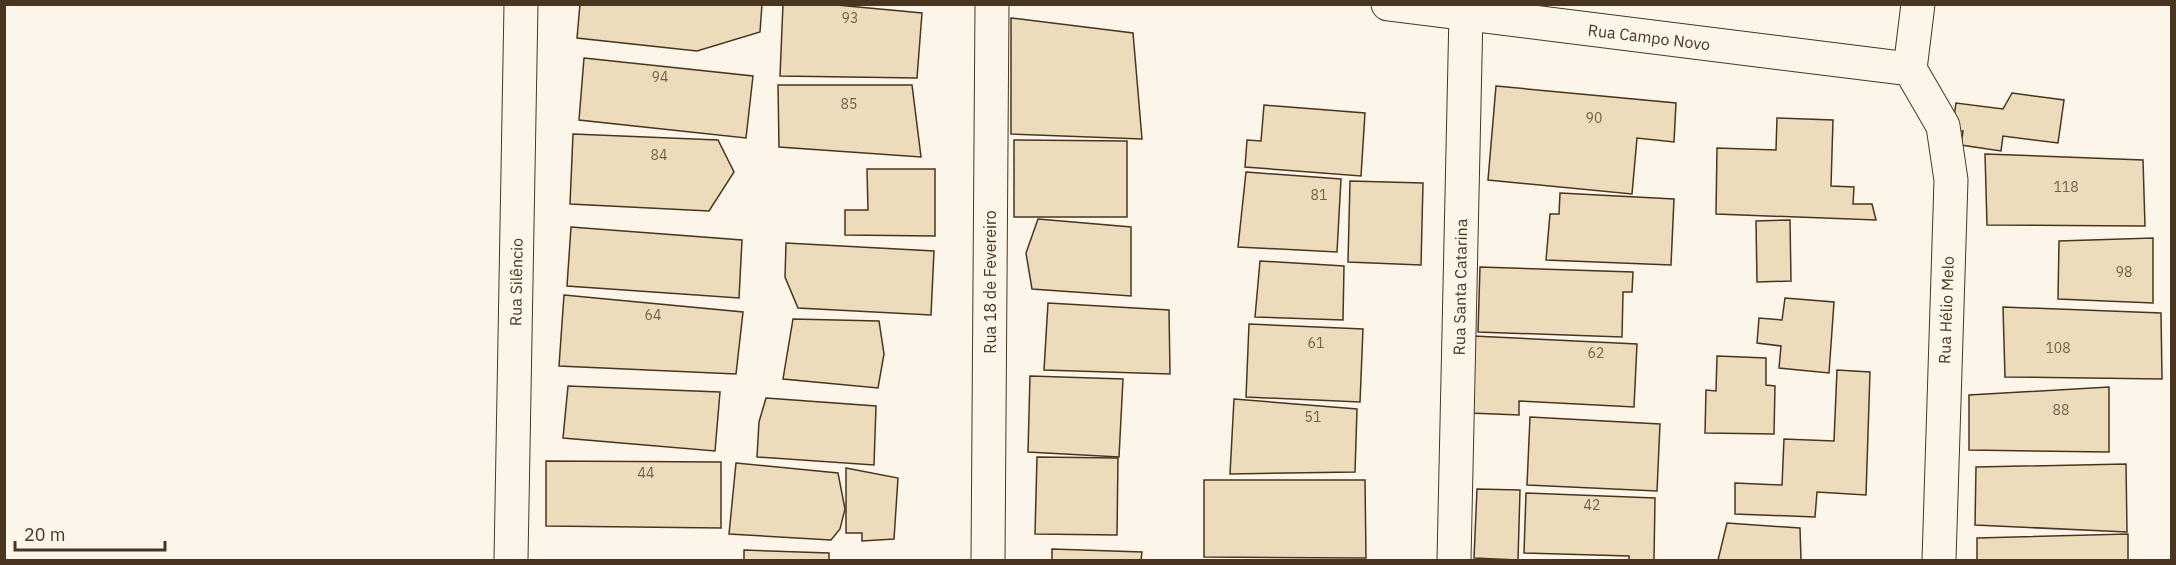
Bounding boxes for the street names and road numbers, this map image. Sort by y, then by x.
street label: Rua Campo Novo [1587,20,1711,54]
street label: Rua 18 de Fevereiro [980,210,1000,354]
street label: Rua Santa Catarina [1449,218,1471,356]
street label: Rua Silêncio [505,238,527,326]
street label: Rua Hélio Melo [1934,256,1958,364]

